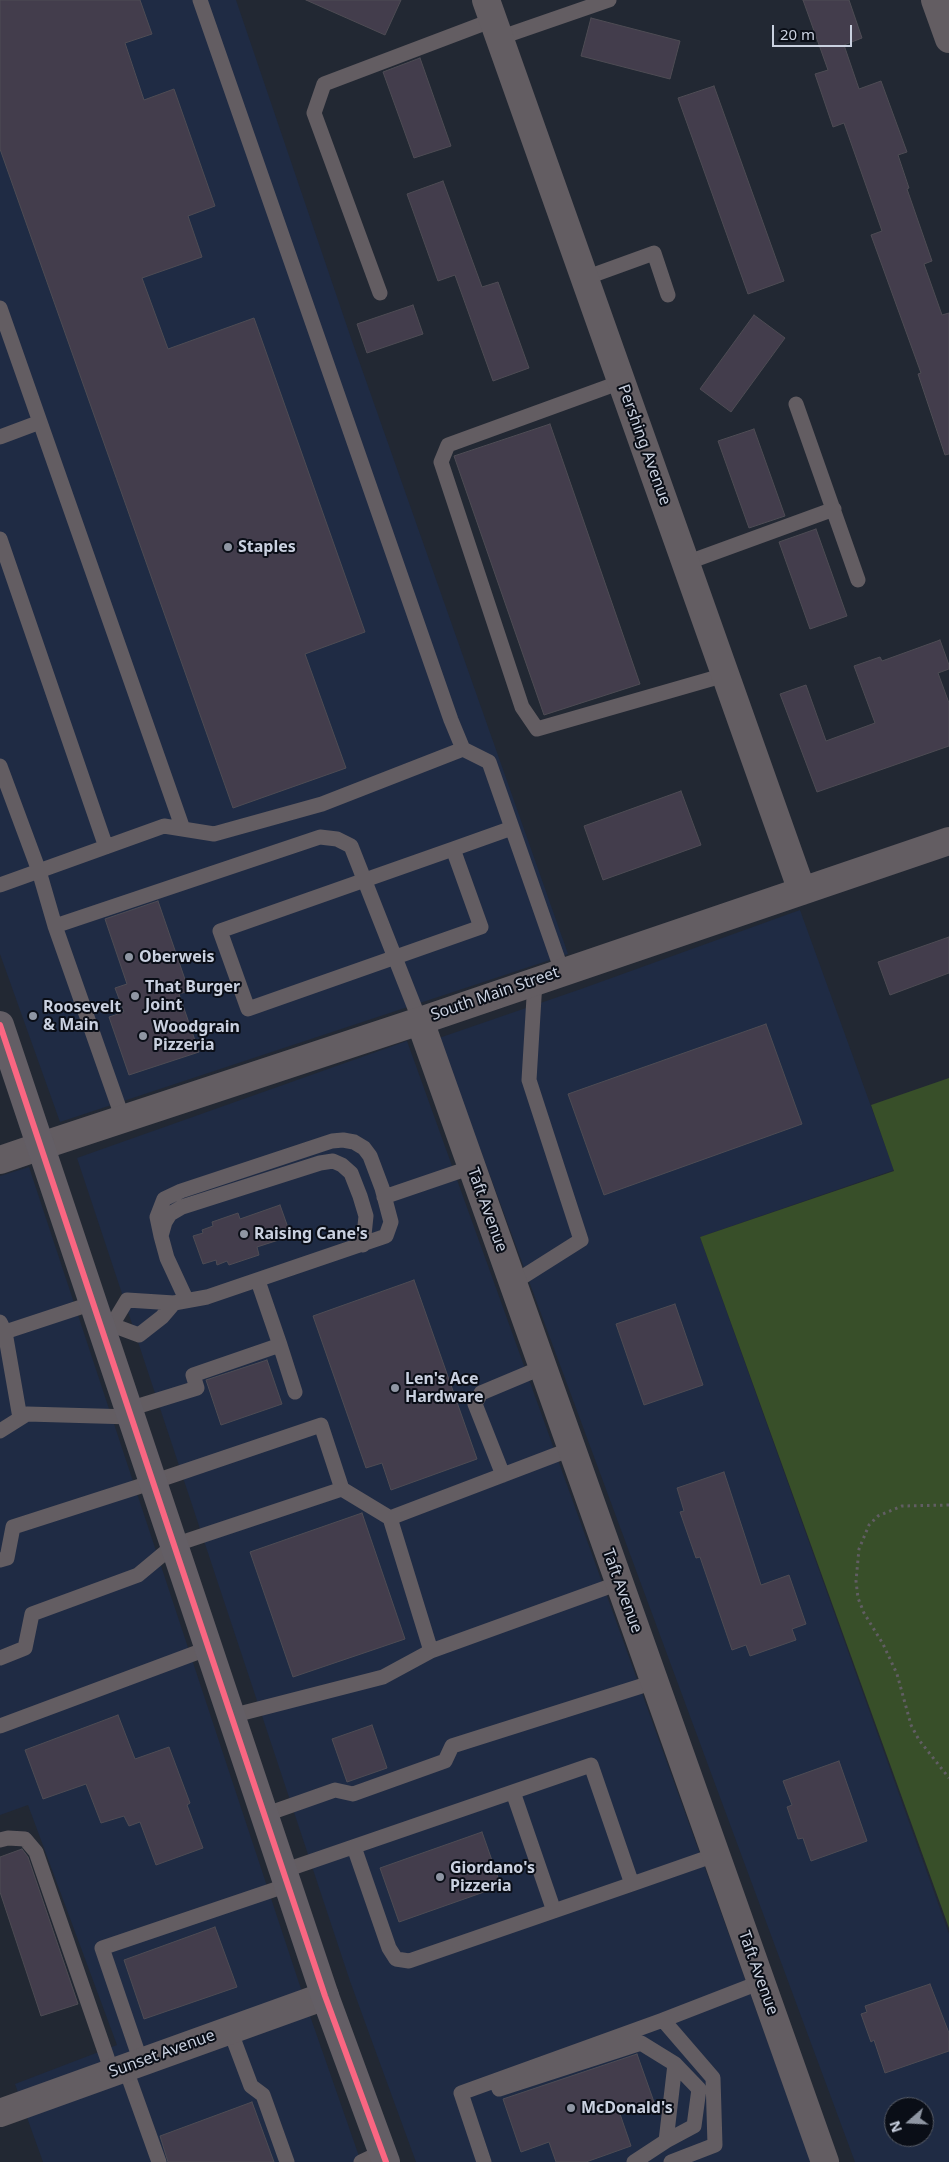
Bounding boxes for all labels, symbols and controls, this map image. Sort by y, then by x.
scale bar [774,15,854,47]
text: 20 m [780,24,815,44]
street label: Pershing Avenue [613,382,675,508]
place label: Staples [238,537,296,557]
marker: Staples [222,541,234,553]
place label: Oberweis [139,947,215,967]
marker: Oberweis [123,951,135,963]
street label: South Main Street [428,963,562,1025]
place label: That Burger Joint [145,977,240,1015]
marker: That Burger Joint [129,990,141,1002]
place label: Roosevelt & Main [43,997,121,1035]
marker: Roosevelt & Main [27,1010,39,1022]
place label: Woodgrain Pizzeria [153,1017,240,1055]
marker: Woodgrain Pizzeria [137,1030,149,1042]
street label: Taft Avenue [463,1165,511,1255]
place label: Raising Cane's [254,1224,368,1244]
marker: Raising Cane's [238,1228,250,1240]
place label: Len's Ace Hardware [405,1369,483,1407]
marker: Len's Ace Hardware [389,1382,401,1394]
street label: Taft Avenue [598,1546,646,1636]
place label: Giordano's Pizzeria [450,1858,535,1896]
marker: Giordano's Pizzeria [434,1871,446,1883]
street label: Taft Avenue [734,1928,782,2018]
street label: Sunset Avenue [106,2026,218,2082]
north arrow [884,2097,934,2147]
place label: McDonald's [581,2098,673,2118]
marker: McDonald's [565,2102,577,2114]
text: N [884,2118,906,2135]

